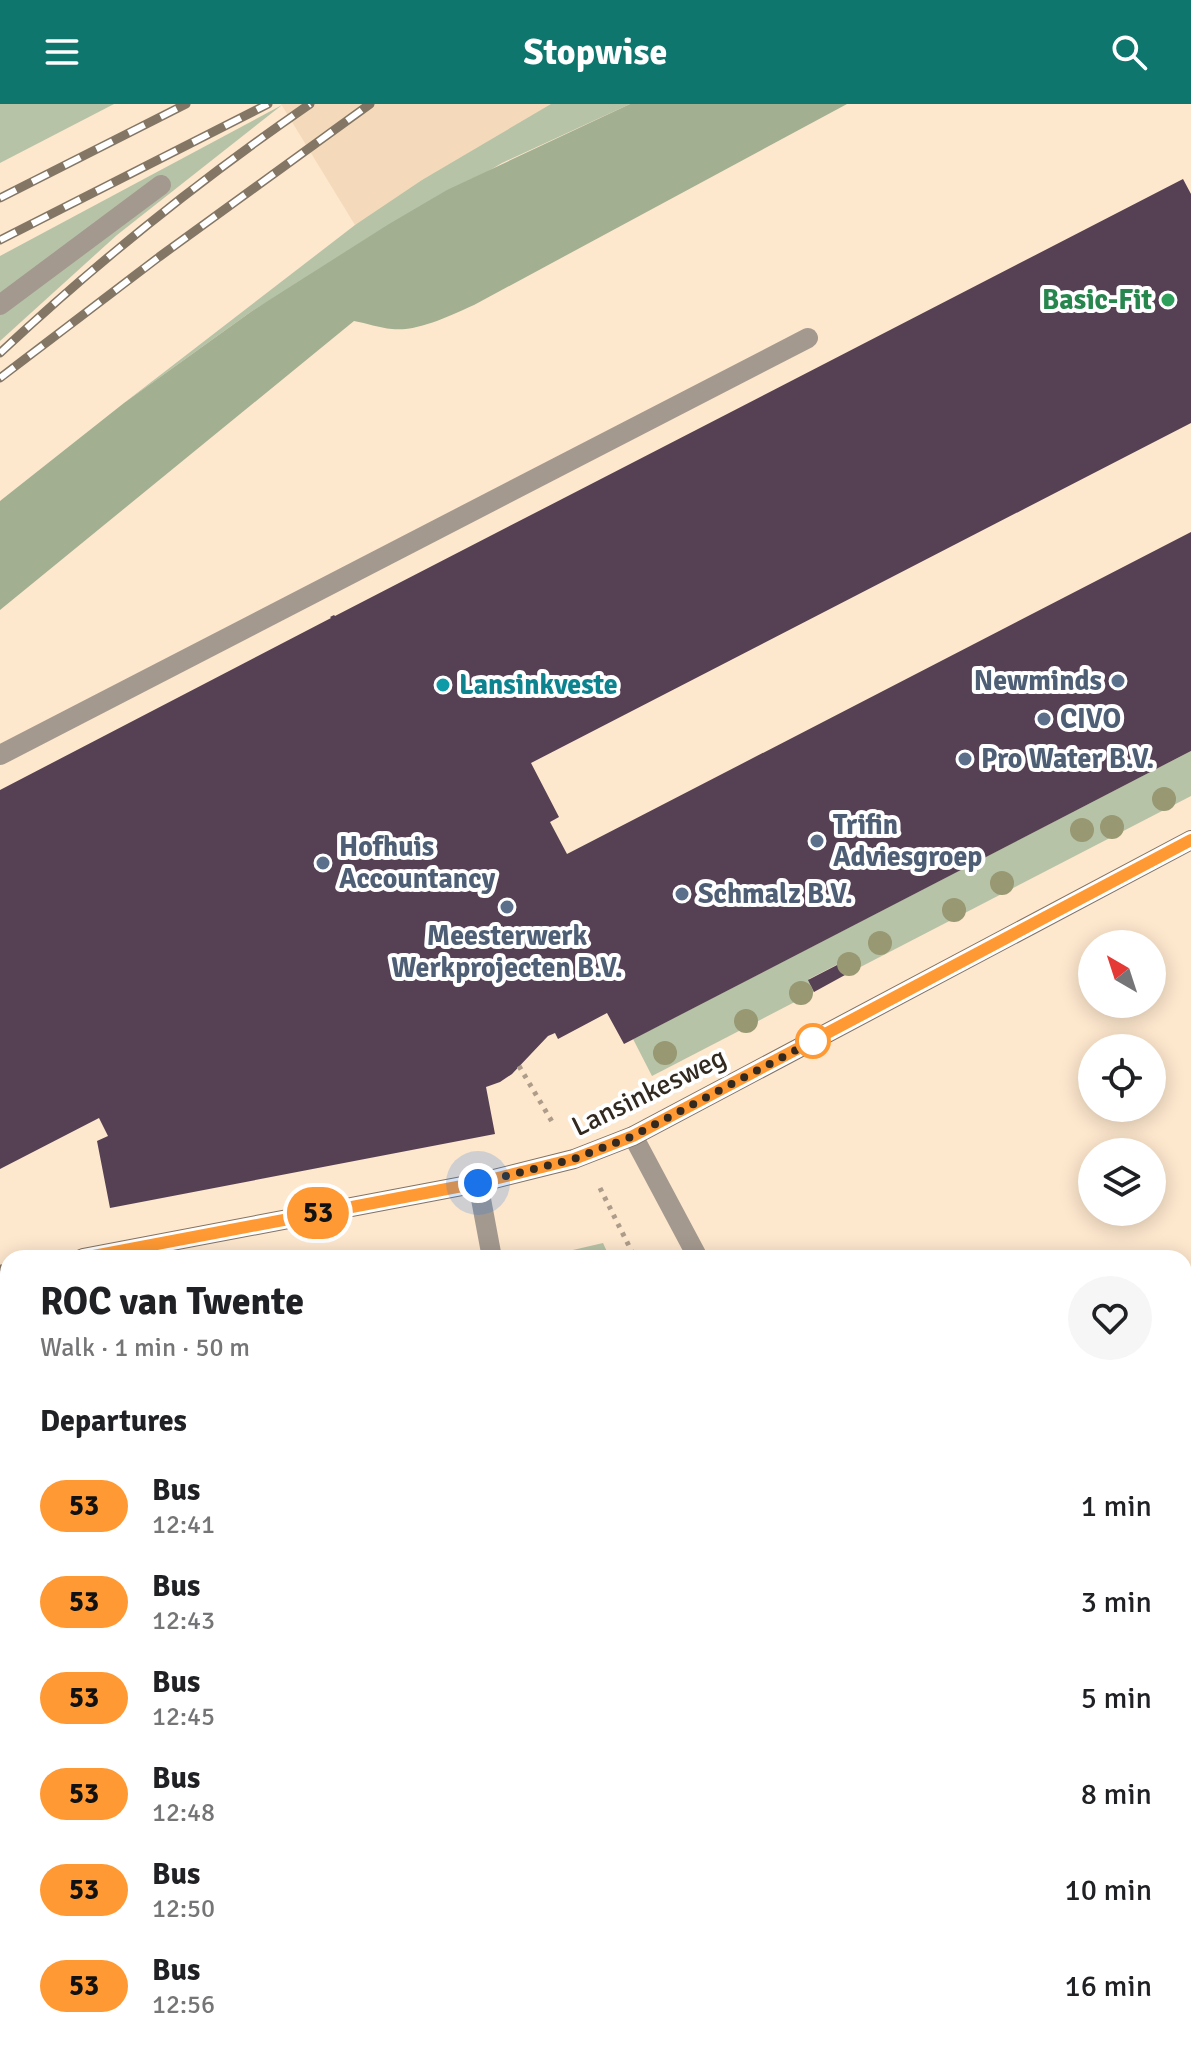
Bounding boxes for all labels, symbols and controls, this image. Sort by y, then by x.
icon: menu [40,30,84,74]
text: Stopwise [524,30,667,75]
icon: search [1107,30,1151,74]
place label: Basic-Fit [1042,283,1153,317]
marker: Basic-Fit [1159,291,1177,309]
place label: Newminds [974,664,1102,698]
place label: Lansinkveste [459,668,618,702]
marker: Newminds [1109,672,1127,690]
marker: Lansinkveste [434,676,452,694]
place label: CIVO [1060,702,1121,736]
marker: CIVO [1035,710,1053,728]
place label: Pro Water B.V. [981,742,1154,776]
marker: Pro Water B.V. [956,750,974,768]
place label: Trifin Adviesgroep [833,808,982,874]
place label: Hofhuis Accountancy [339,830,495,896]
marker: Trifin Adviesgroep [808,832,826,850]
marker: Hofhuis Accountancy [314,854,332,872]
place label: Schmalz B.V. [698,877,853,911]
marker: Schmalz B.V. [673,885,691,903]
marker: Meesterwerk Werkprojecten B.V. [498,898,516,916]
place label: Meesterwerk Werkprojecten B.V. [391,919,623,985]
north arrow [1078,930,1166,1018]
map controls [1078,930,1166,1226]
unlabelled marker [796,1024,830,1058]
button: locate [1078,1034,1166,1122]
street label: Lansinkesweg [566,1040,732,1144]
button: layers [1078,1138,1166,1226]
your location [458,1163,498,1203]
line badge: 53 [282,1187,354,1239]
text: 53 [303,1196,333,1230]
button: heart [1068,1276,1152,1360]
text: ROC van Twente [40,1278,304,1325]
text: Walk · 1 min · 50 m [40,1332,250,1364]
text: Departures [40,1403,187,1440]
text: Bus [152,1472,200,1509]
text: 1 min [1081,1488,1152,1525]
text: 53 [69,1489,99,1523]
text: 12:41 [152,1509,215,1541]
text: Bus [152,1568,200,1605]
text: 3 min [1081,1584,1152,1621]
text: 53 [69,1585,99,1619]
text: 12:43 [152,1605,215,1637]
text: Bus [152,1664,200,1701]
text: 5 min [1081,1680,1152,1717]
text: 53 [69,1681,99,1715]
text: 12:45 [152,1701,215,1733]
text: Bus [152,1760,200,1797]
text: 8 min [1081,1776,1152,1813]
text: 53 [69,1777,99,1811]
text: 12:48 [152,1797,215,1829]
text: Bus [152,1856,200,1893]
text: 10 min [1065,1872,1152,1909]
text: 53 [69,1873,99,1907]
text: 12:50 [152,1893,215,1925]
text: Bus [152,1952,200,1989]
text: 16 min [1065,1968,1152,2005]
text: 53 [69,1969,99,2003]
text: 12:56 [152,1989,215,2021]

